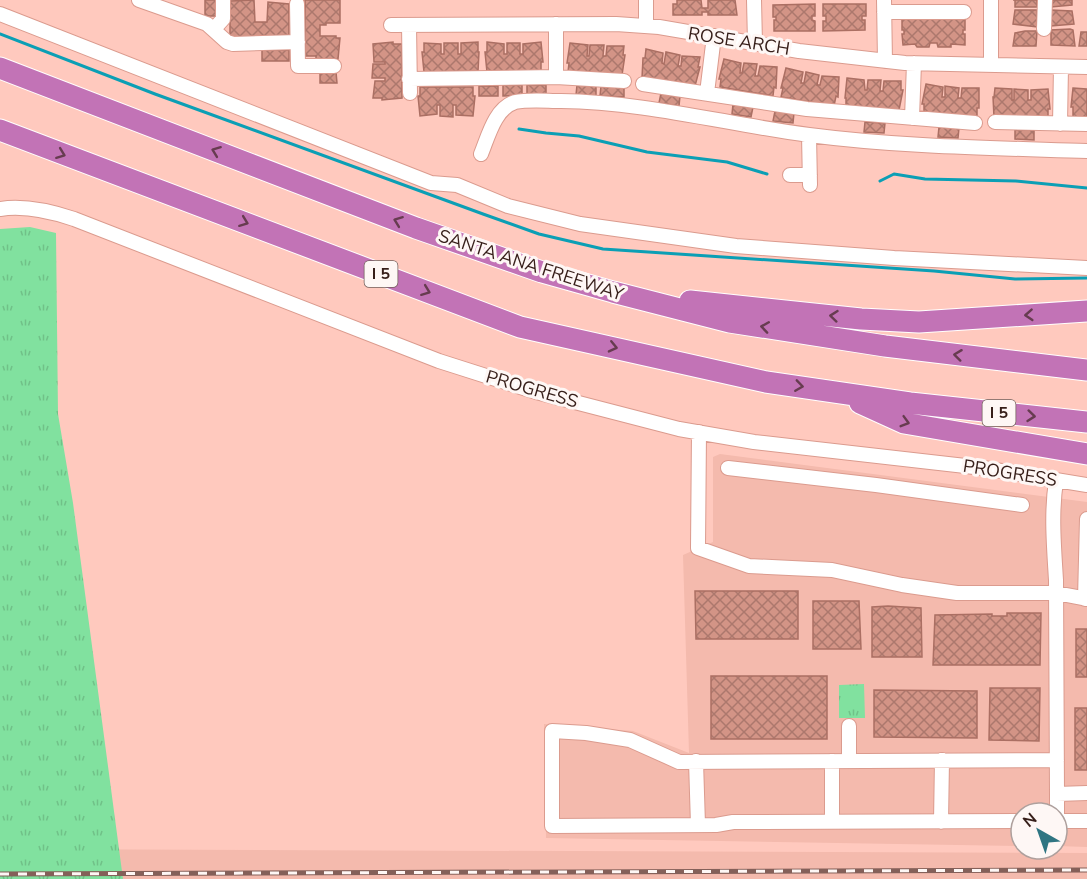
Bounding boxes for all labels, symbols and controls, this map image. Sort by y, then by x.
street label: ROSE ARCH [686,21,792,61]
one-way arrow [56,146,66,159]
one-way arrow [211,146,222,158]
one-way arrow [238,215,249,228]
one-way arrow [393,216,404,228]
street label: SANTA ANA FREEWAY [435,224,627,306]
road number: I 5 [364,261,398,287]
one-way arrow [420,284,431,296]
one-way arrow [1024,308,1033,321]
one-way arrow [829,310,839,323]
one-way arrow [760,322,769,334]
one-way arrow [607,340,617,353]
one-way arrow [953,349,962,361]
street label: PROGRESS [483,364,581,414]
one-way arrow [794,380,803,392]
road number: I 5 [982,400,1016,426]
one-way arrow [1027,409,1036,422]
one-way arrow [899,415,910,427]
street label: PROGRESS [961,454,1059,492]
north arrow [1009,801,1069,861]
text: N [1018,808,1042,833]

